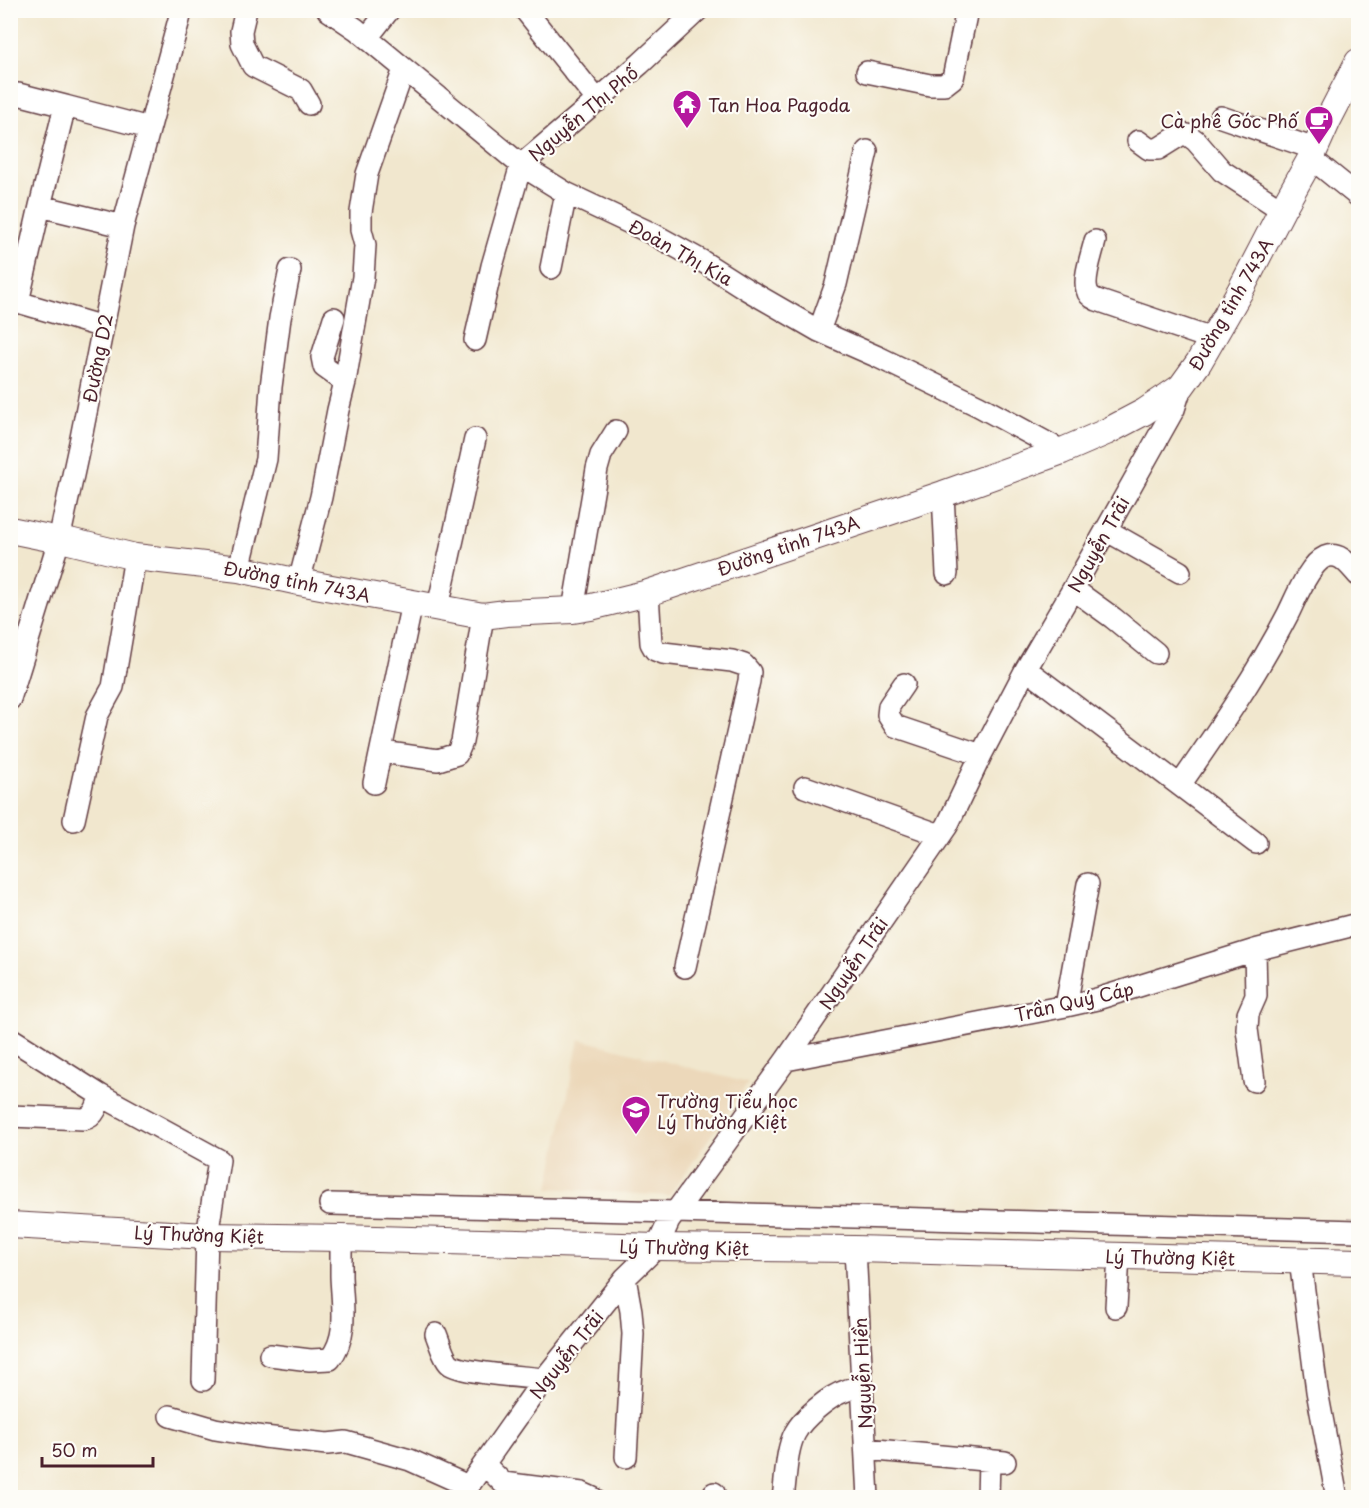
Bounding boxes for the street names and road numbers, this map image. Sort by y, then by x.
street label: Nguyễn Thị Phố [522,58,644,167]
street label: Đoàn Thị Kia [624,212,738,292]
street label: Đường tỉnh 743A [1181,233,1279,375]
street label: Đường D2 [75,311,119,405]
street label: Nguyễn Trãi [1060,491,1136,597]
street label: Đường tỉnh 743A [713,508,863,582]
street label: Đường tỉnh 743A [221,554,373,608]
street label: Nguyễn Trãi [812,911,894,1015]
street label: Trần Quý Cáp [1012,974,1136,1028]
street label: Lý Thường Kiệt [134,1218,264,1250]
street label: Lý Thường Kiệt [619,1232,749,1262]
street label: Lý Thường Kiệt [1105,1242,1235,1272]
street label: Nguyễn Trãi [523,1304,609,1404]
street label: Nguyễn Hiền [846,1317,878,1429]

